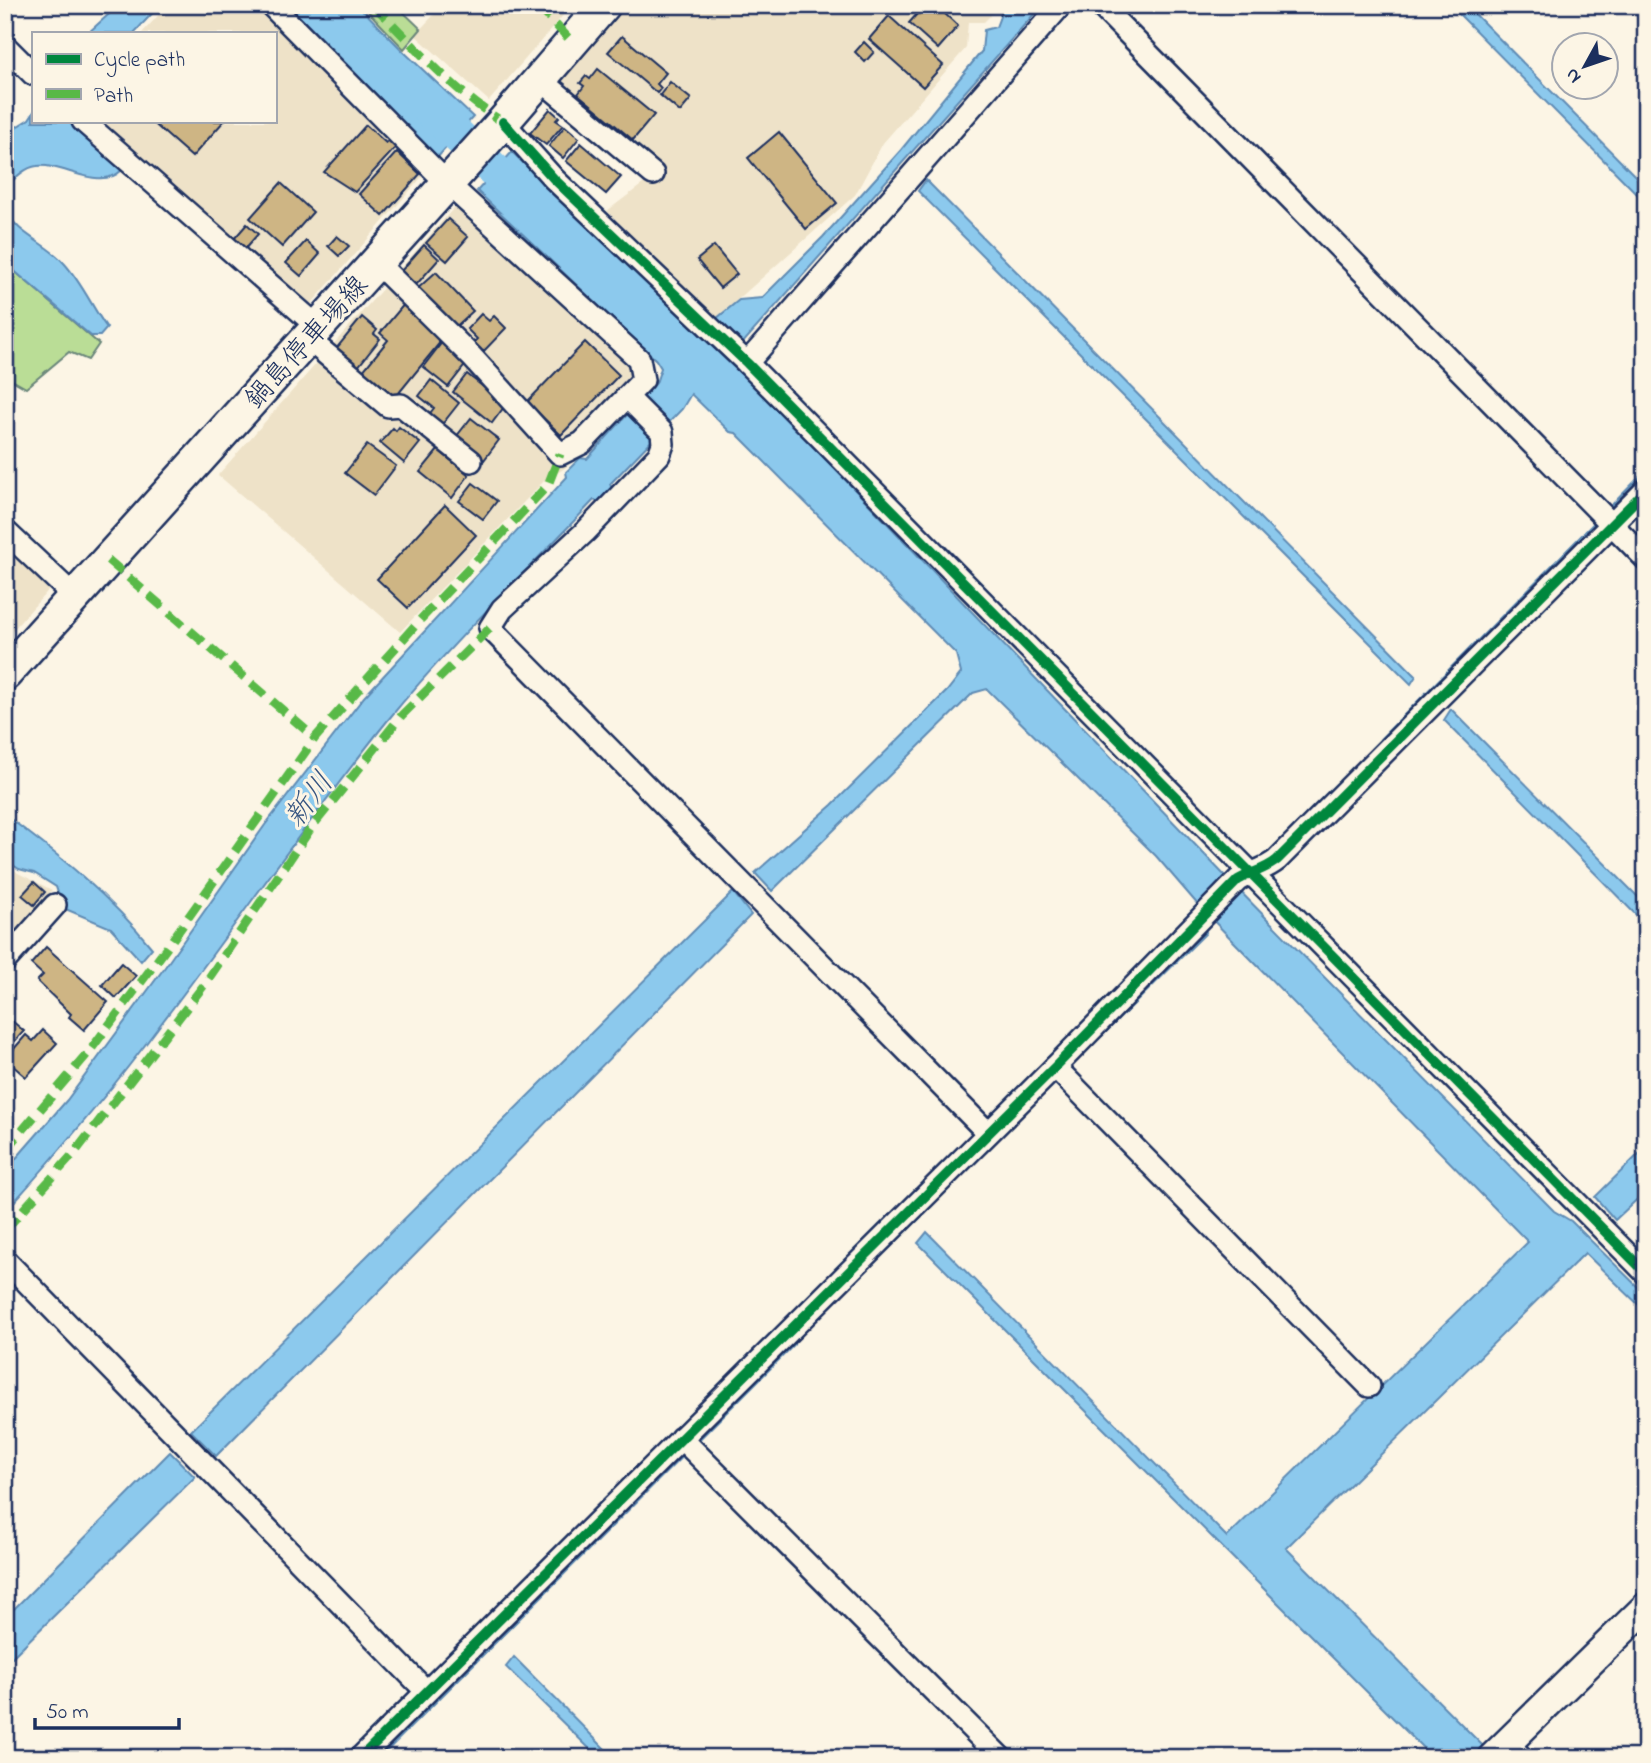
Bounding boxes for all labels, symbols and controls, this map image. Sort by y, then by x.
legend [32,32,276,122]
north arrow [1550,32,1620,102]
text: Cycle path [94,46,185,78]
text: N [1559,62,1588,89]
text: Path [94,82,133,112]
street label: 鍋島停車場線 [236,267,379,419]
water label: 新川 [275,764,346,838]
scale bar [35,1686,178,1730]
text: 50 m [46,1698,89,1728]

